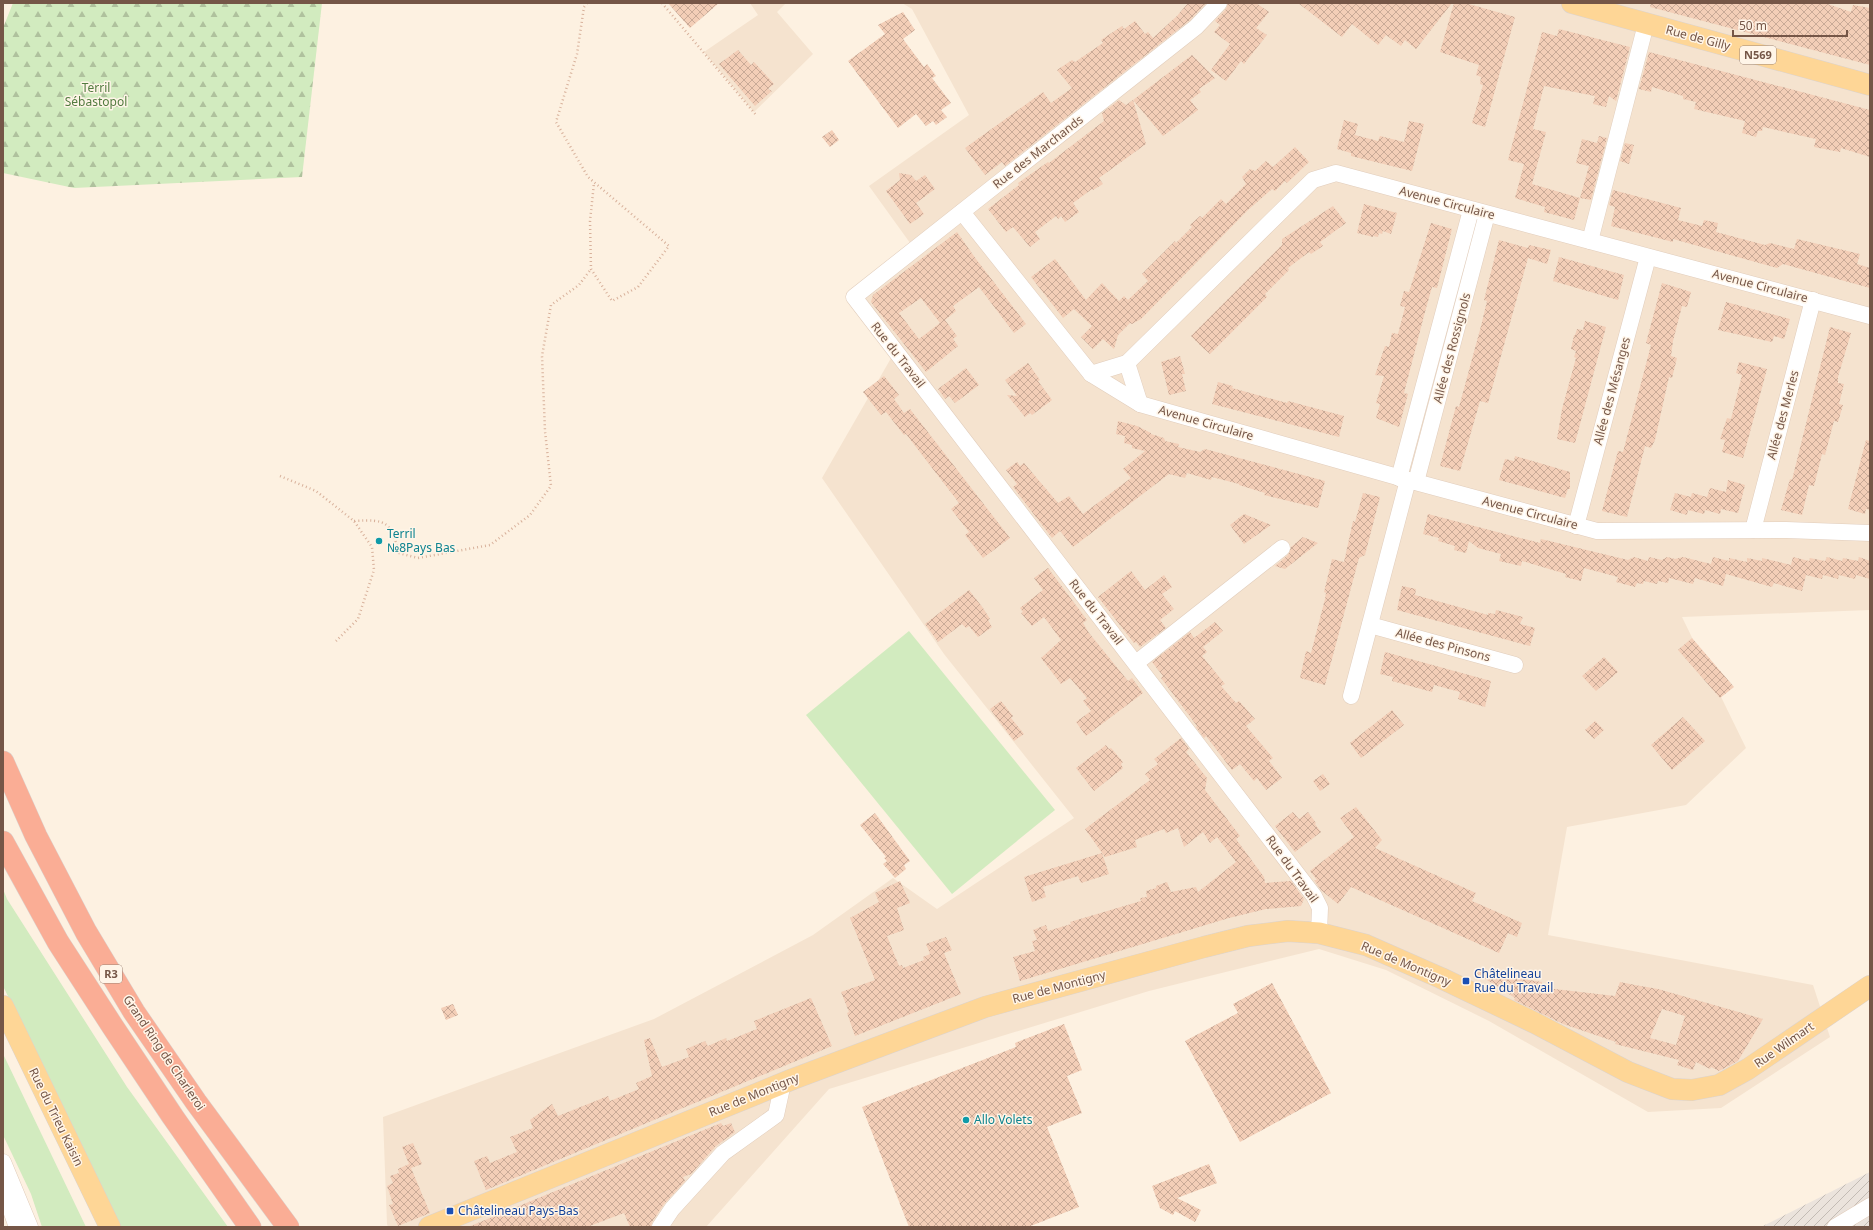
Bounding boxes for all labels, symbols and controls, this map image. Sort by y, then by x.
scale bar [1733,12,1847,38]
text: 50 m [1739,17,1767,34]
street label: Rue de Gilly [1664,21,1733,55]
road number: N569 [1740,46,1776,64]
park label: Terril Sébastopol [65,79,127,110]
street label: Rue des Marchands [989,111,1087,192]
street label: Avenue Circulaire [1397,182,1497,223]
street label: Avenue Circulaire [1710,265,1810,306]
street label: Allée des Rossignols [1429,290,1475,405]
street label: Rue du Travail [867,318,929,391]
street label: Allée des Mésanges [1589,335,1634,447]
street label: Allée des Merles [1762,368,1803,461]
street label: Avenue Circulaire [1157,401,1256,444]
street label: Avenue Circulaire [1480,492,1580,533]
place label: Terril №8Pays Bas [387,525,456,556]
marker: Terril №8Pays Bas [374,536,384,546]
street label: Rue du Travail [1065,575,1127,648]
street label: Allée des Pinsons [1394,624,1493,665]
street label: Rue du Travail [1262,832,1323,906]
street label: Rue de Montigny [1359,937,1454,990]
road number: R3 [100,965,122,983]
place label: Châtelineau Rue du Travail [1474,965,1553,996]
street label: Rue de Montigny [1010,966,1108,1007]
marker: Châtelineau Rue du Travail [1461,976,1471,986]
street label: Grand Ring de Charleroi [119,992,209,1114]
street label: Rue Wilmart [1750,1017,1818,1071]
street label: Rue du Trieu Kaisin [25,1065,88,1169]
street label: Rue de Montigny [706,1068,802,1120]
place label: Allo Volets [974,1111,1033,1128]
marker: Allo Volets [961,1115,971,1125]
place label: Châtelineau Pays-Bas [458,1202,579,1219]
marker: Châtelineau Pays-Bas [445,1206,455,1216]

